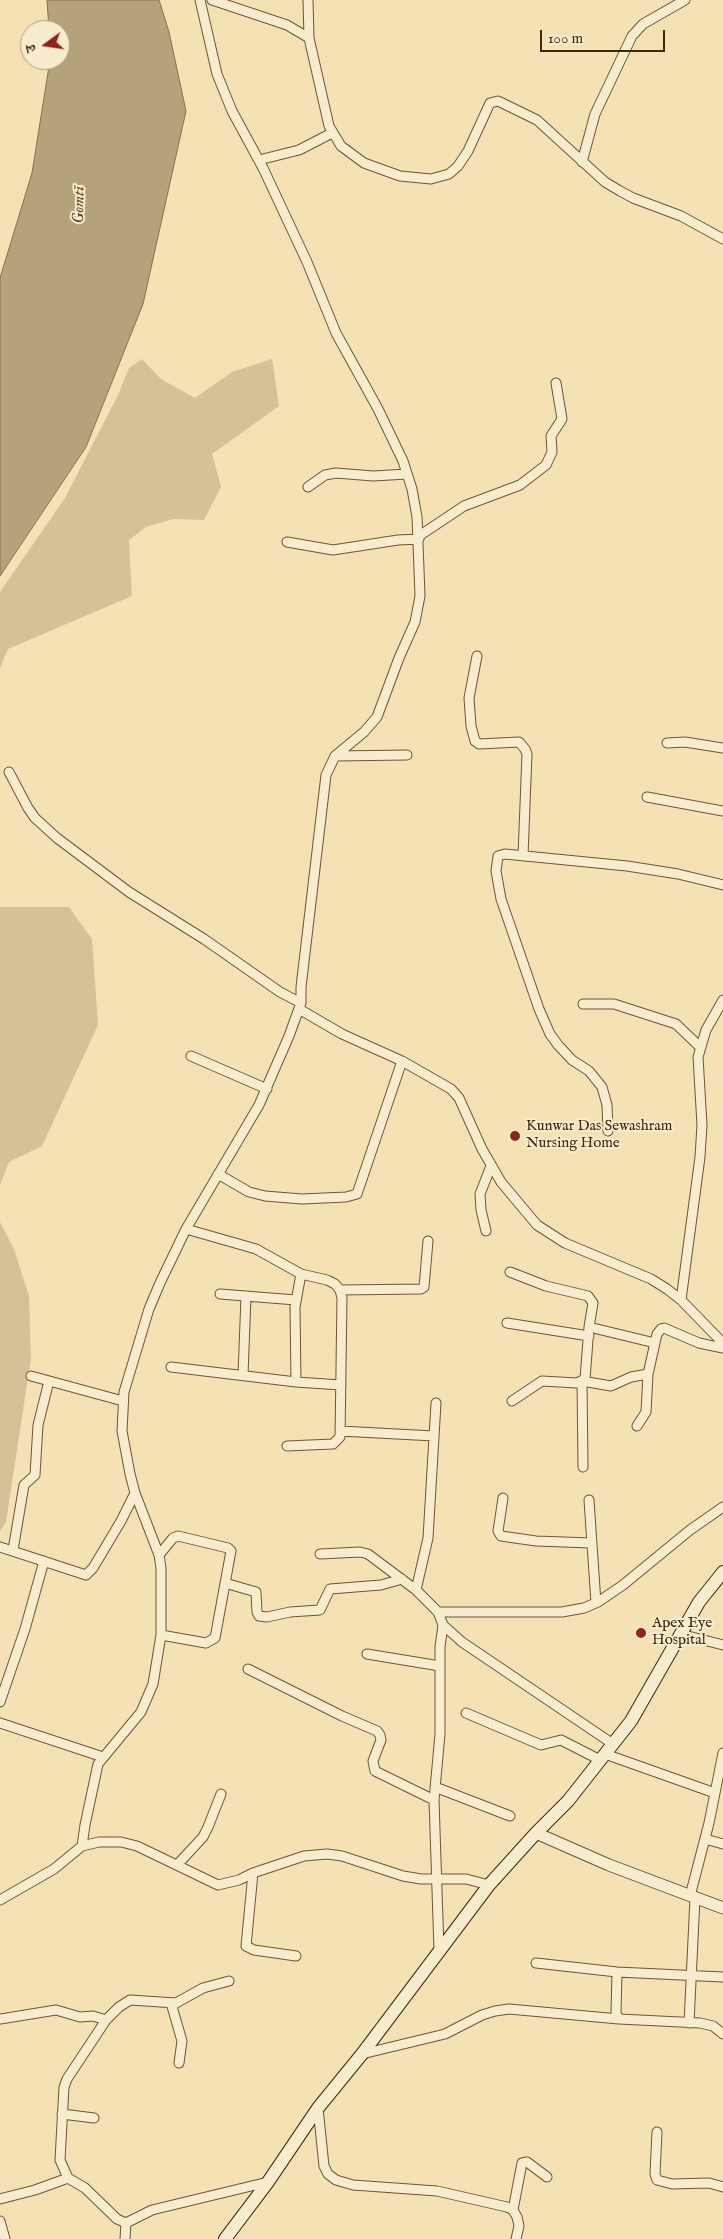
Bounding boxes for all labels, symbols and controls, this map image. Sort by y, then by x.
north arrow [20,20,70,70]
scale bar [543,20,668,52]
text: 100 m [548,29,583,48]
text: उ [22,43,41,54]
water label: Gomtī [70,186,90,224]
place label: Kunwar Das Sewashram Nursing Home [526,1118,672,1153]
marker: Kunwar Das Sewashram Nursing Home [508,1129,522,1143]
place label: Apex Eye Hospital [652,1615,712,1650]
marker: Apex Eye Hospital [634,1626,648,1640]

